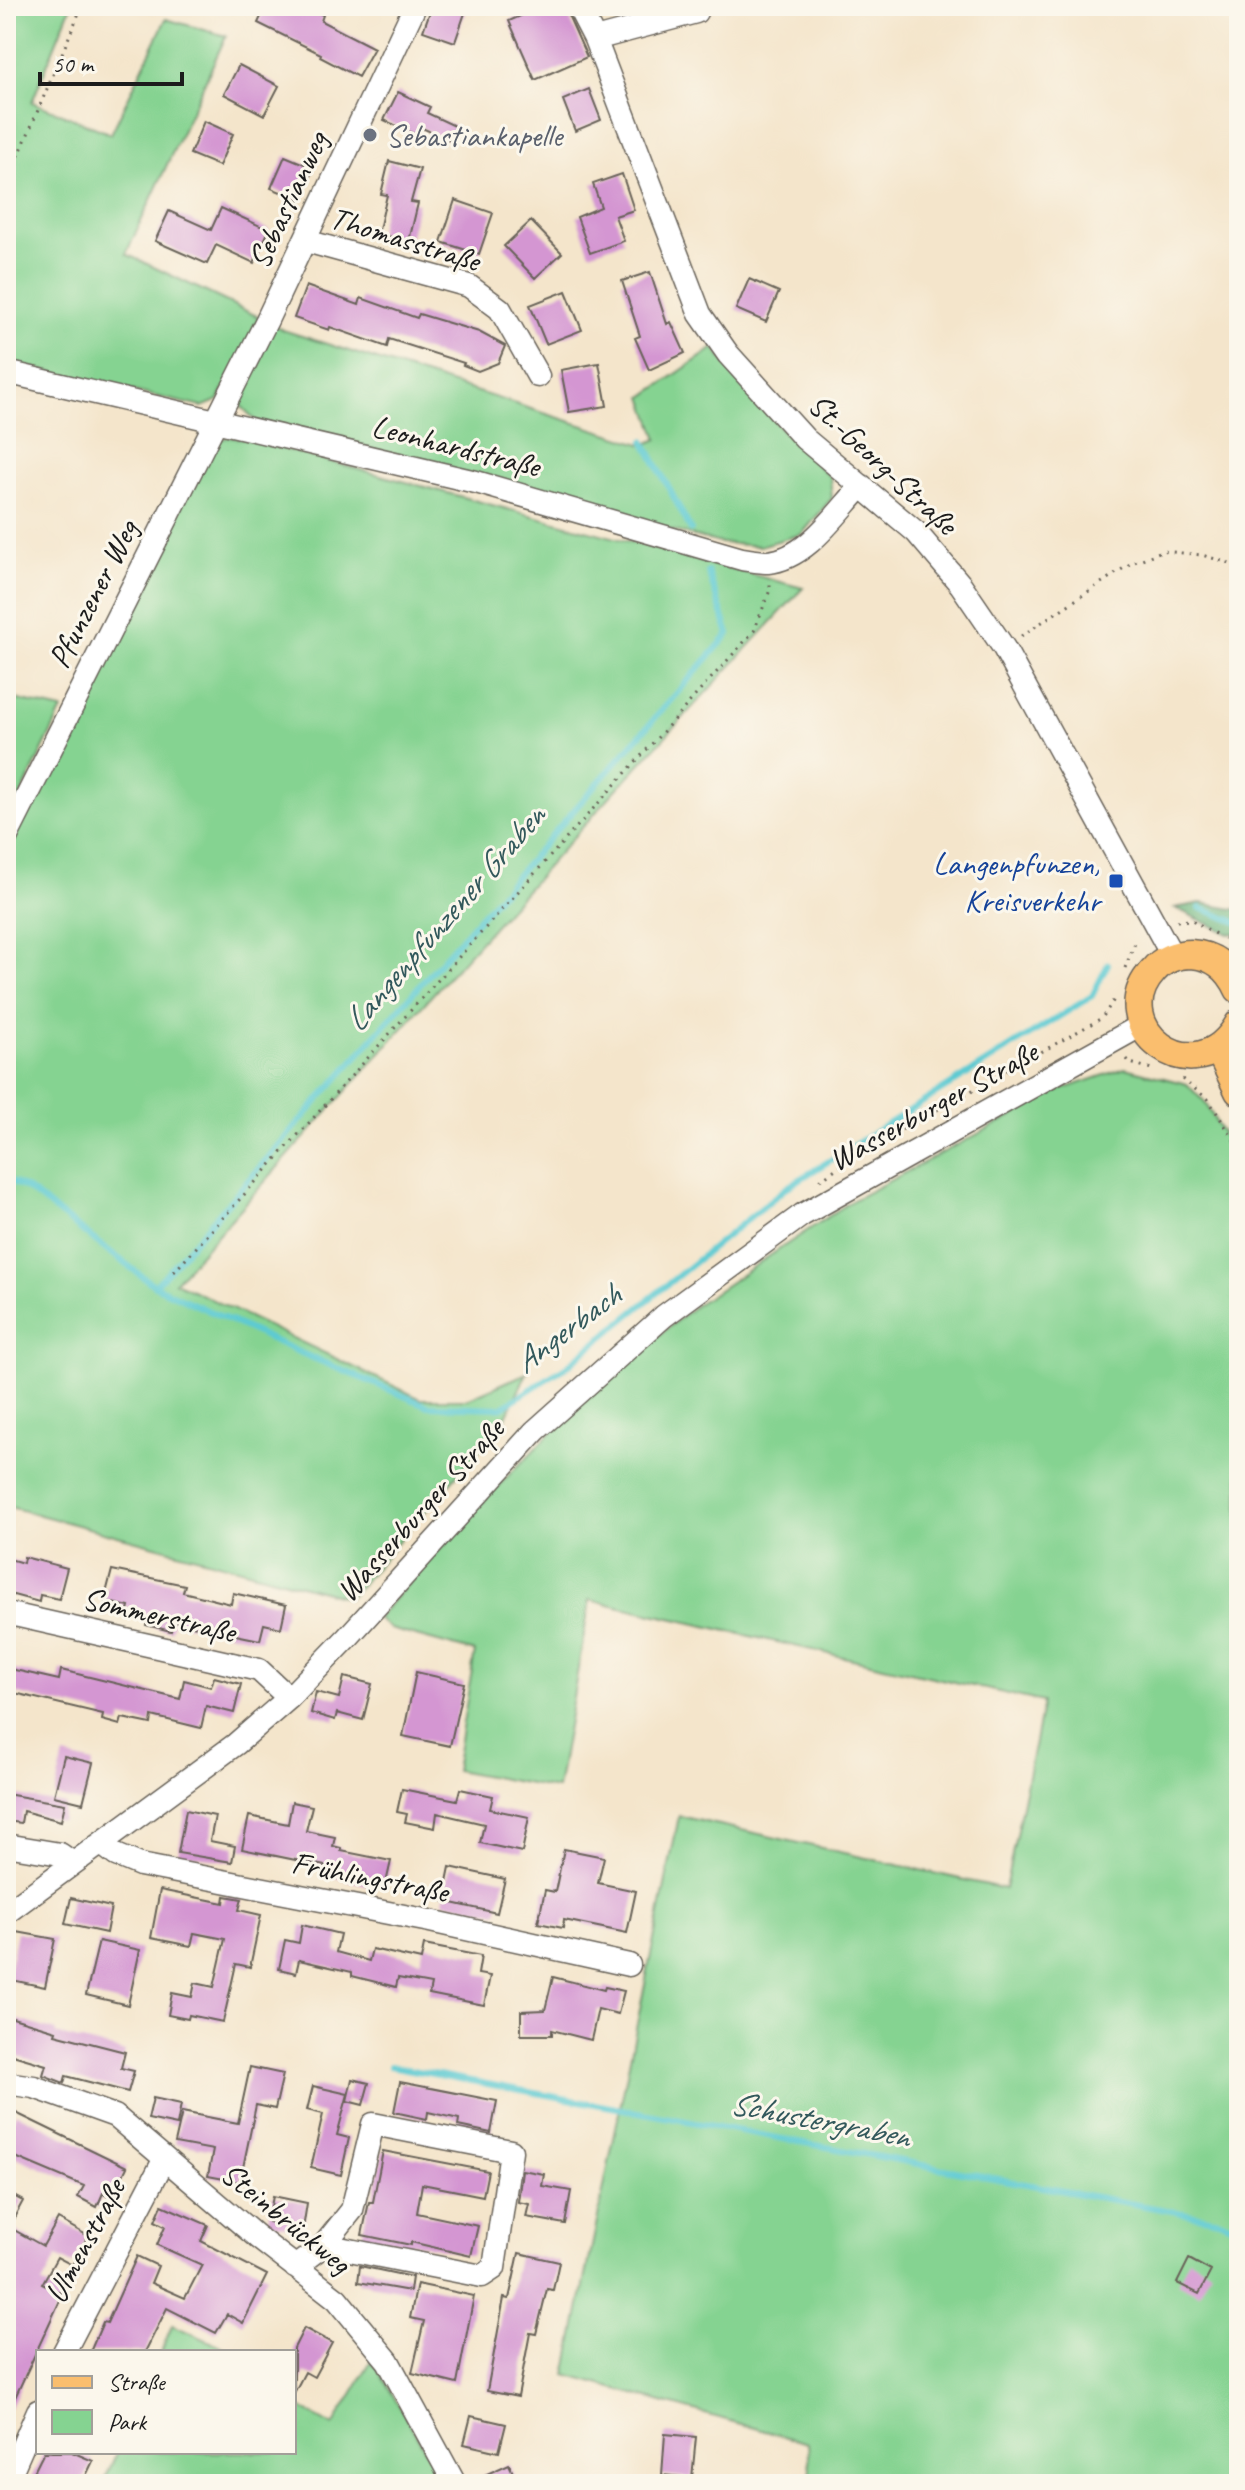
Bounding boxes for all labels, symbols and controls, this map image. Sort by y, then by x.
scale bar [40,36,182,86]
text: 50 m [52,49,95,79]
place label: Sebastiankapelle [386,115,565,156]
street label: Sebastianweg [239,124,338,275]
marker: Sebastiankapelle [361,126,379,144]
street label: Thomasstraße [325,197,487,282]
street label: St.-Georg-Straße [800,384,968,545]
street label: Leonhardstraße [368,405,547,487]
street label: Pfunzener Weg [38,512,148,675]
water label: Langenpfunzener Graben [334,793,557,1040]
place label: Langenpfunzen, Kreisverkehr [933,843,1103,921]
marker: Langenpfunzen, Kreisverkehr [1107,872,1125,890]
street label: Wasserburger Straße [821,1030,1047,1180]
water label: Angerbach [505,1272,631,1382]
street label: Wasserburger Straße [327,1408,515,1610]
street label: Sommerstraße [79,1578,242,1653]
street label: Frühlingstraße [288,1842,454,1913]
water label: Schustergraben [727,2081,917,2158]
street label: Steinbrückweg [212,2153,361,2284]
street label: Ulmenstraße [35,2169,136,2310]
legend [36,2350,296,2454]
text: Straße [108,2367,167,2397]
text: Park [108,2407,148,2437]

